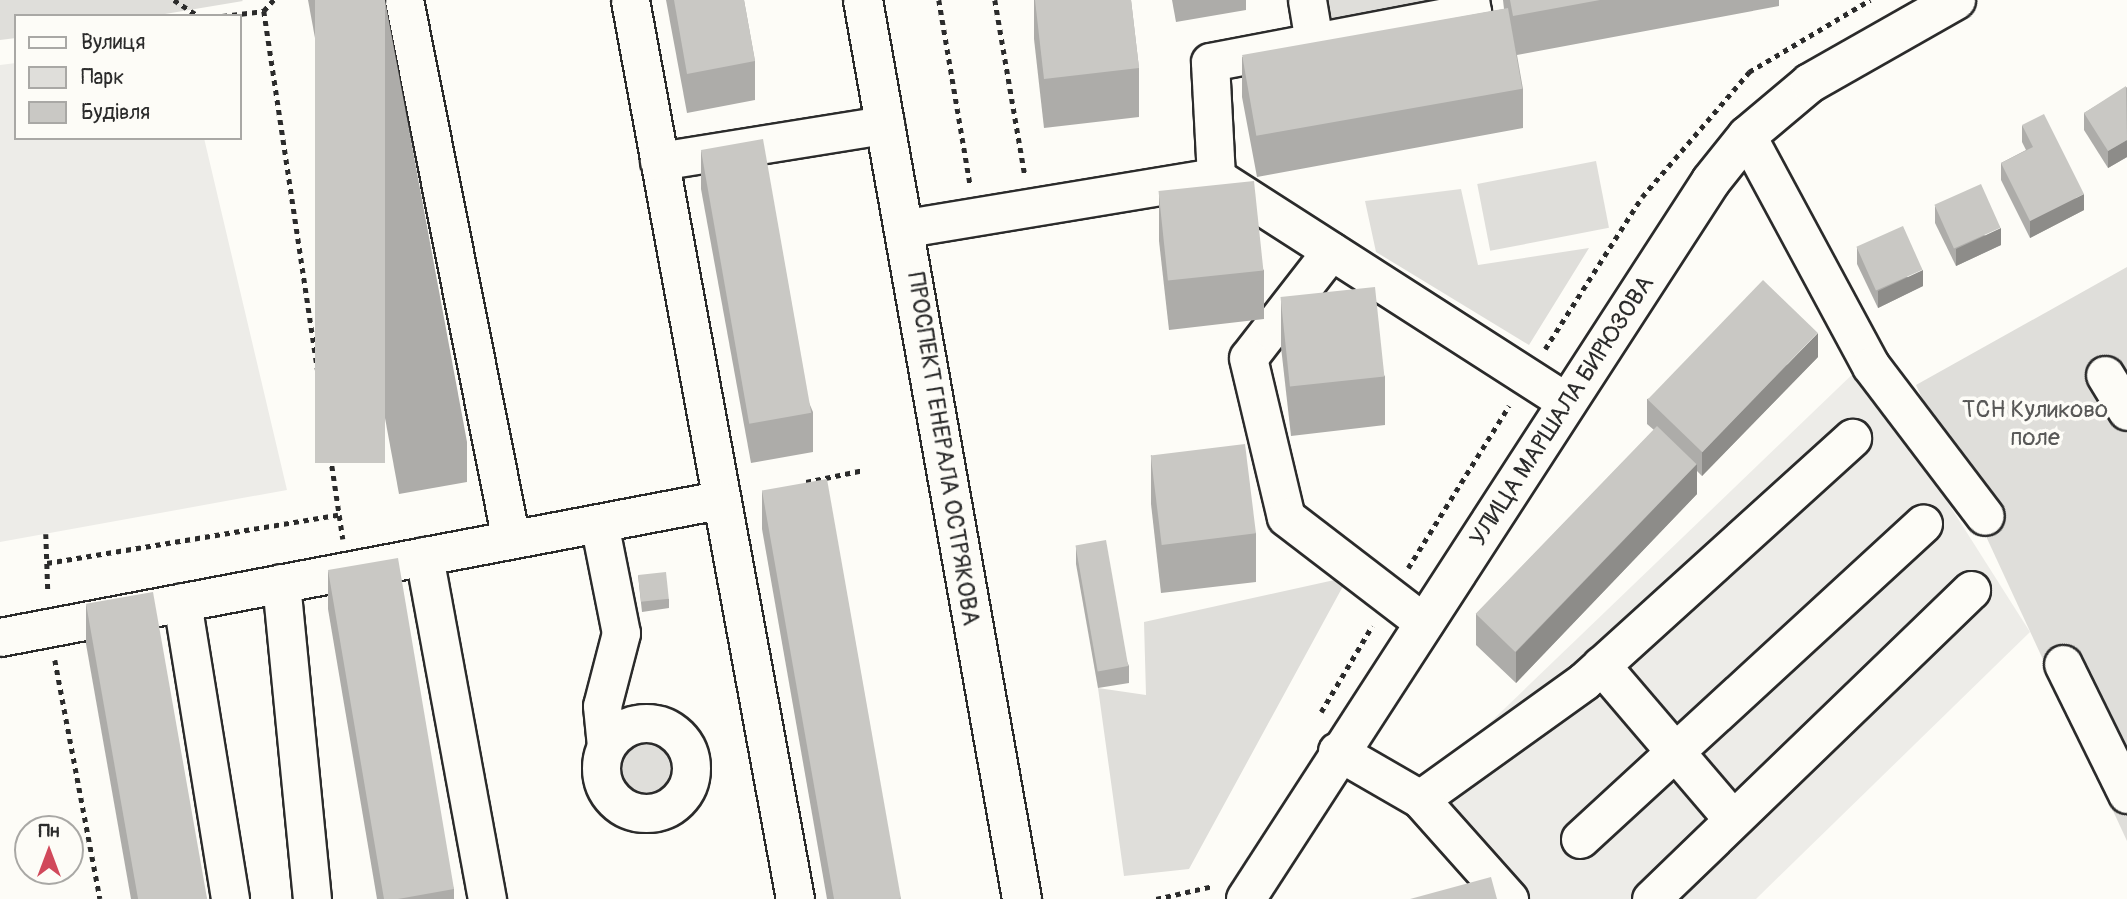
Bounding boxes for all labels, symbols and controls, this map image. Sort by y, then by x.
legend [14,14,242,140]
text: Вулиця [81,29,145,56]
text: Парк [81,64,124,91]
text: Будівля [81,99,150,126]
street label: ПРОСПЕКТ ГЕНЕРАЛА ОСТРЯКОВА [901,270,985,628]
street label: УЛИЦА МАРШАЛА БИРЮЗОВА [1464,270,1660,552]
park label: ТСН Куликово поле [1962,396,2108,452]
north arrow [14,815,84,885]
text: Пн [39,819,59,843]

